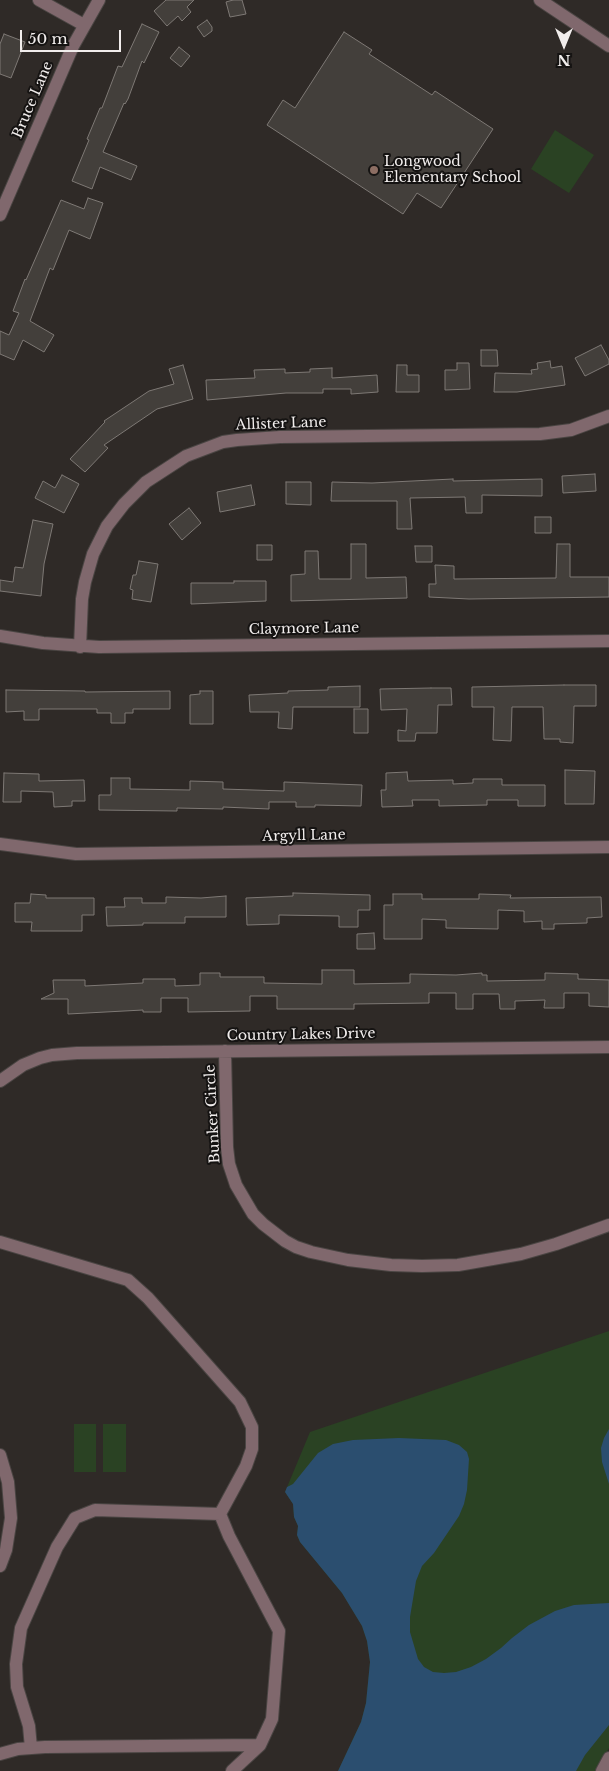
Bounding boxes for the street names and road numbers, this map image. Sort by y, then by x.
street label: Bruce Lane [9,59,57,141]
street label: Allister Lane [235,414,327,434]
street label: Claymore Lane [249,620,359,638]
street label: Argyll Lane [262,827,346,845]
street label: Country Lakes Drive [226,1025,376,1045]
street label: Bunker Circle [202,1064,224,1164]

